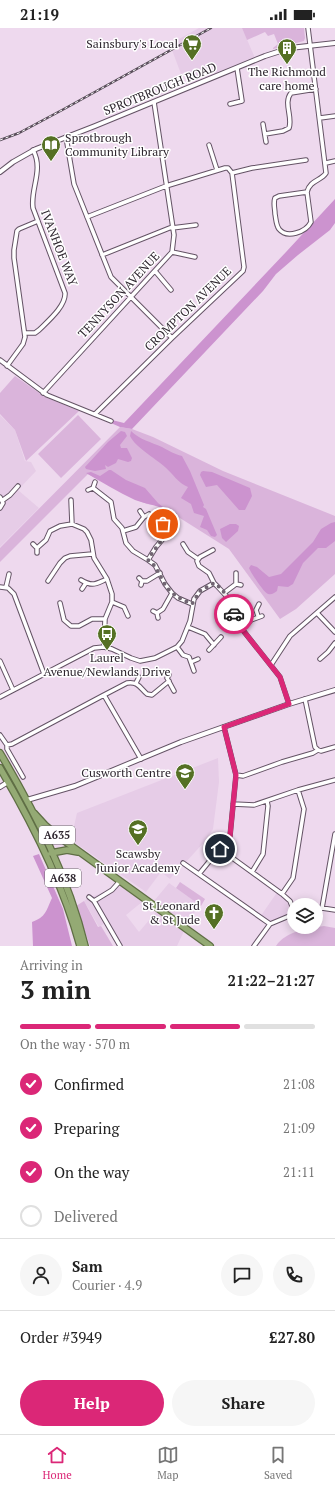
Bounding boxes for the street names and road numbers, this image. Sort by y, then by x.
street label: SPROTBROUGH ROAD [101,59,219,118]
street label: IVANHOE WAY [38,207,81,288]
street label: TENNYSON AVENUE [75,248,162,341]
street label: CROMPTON AVENUE [141,263,234,354]
road number: A635 [39,826,75,844]
road number: A638 [45,869,81,887]

